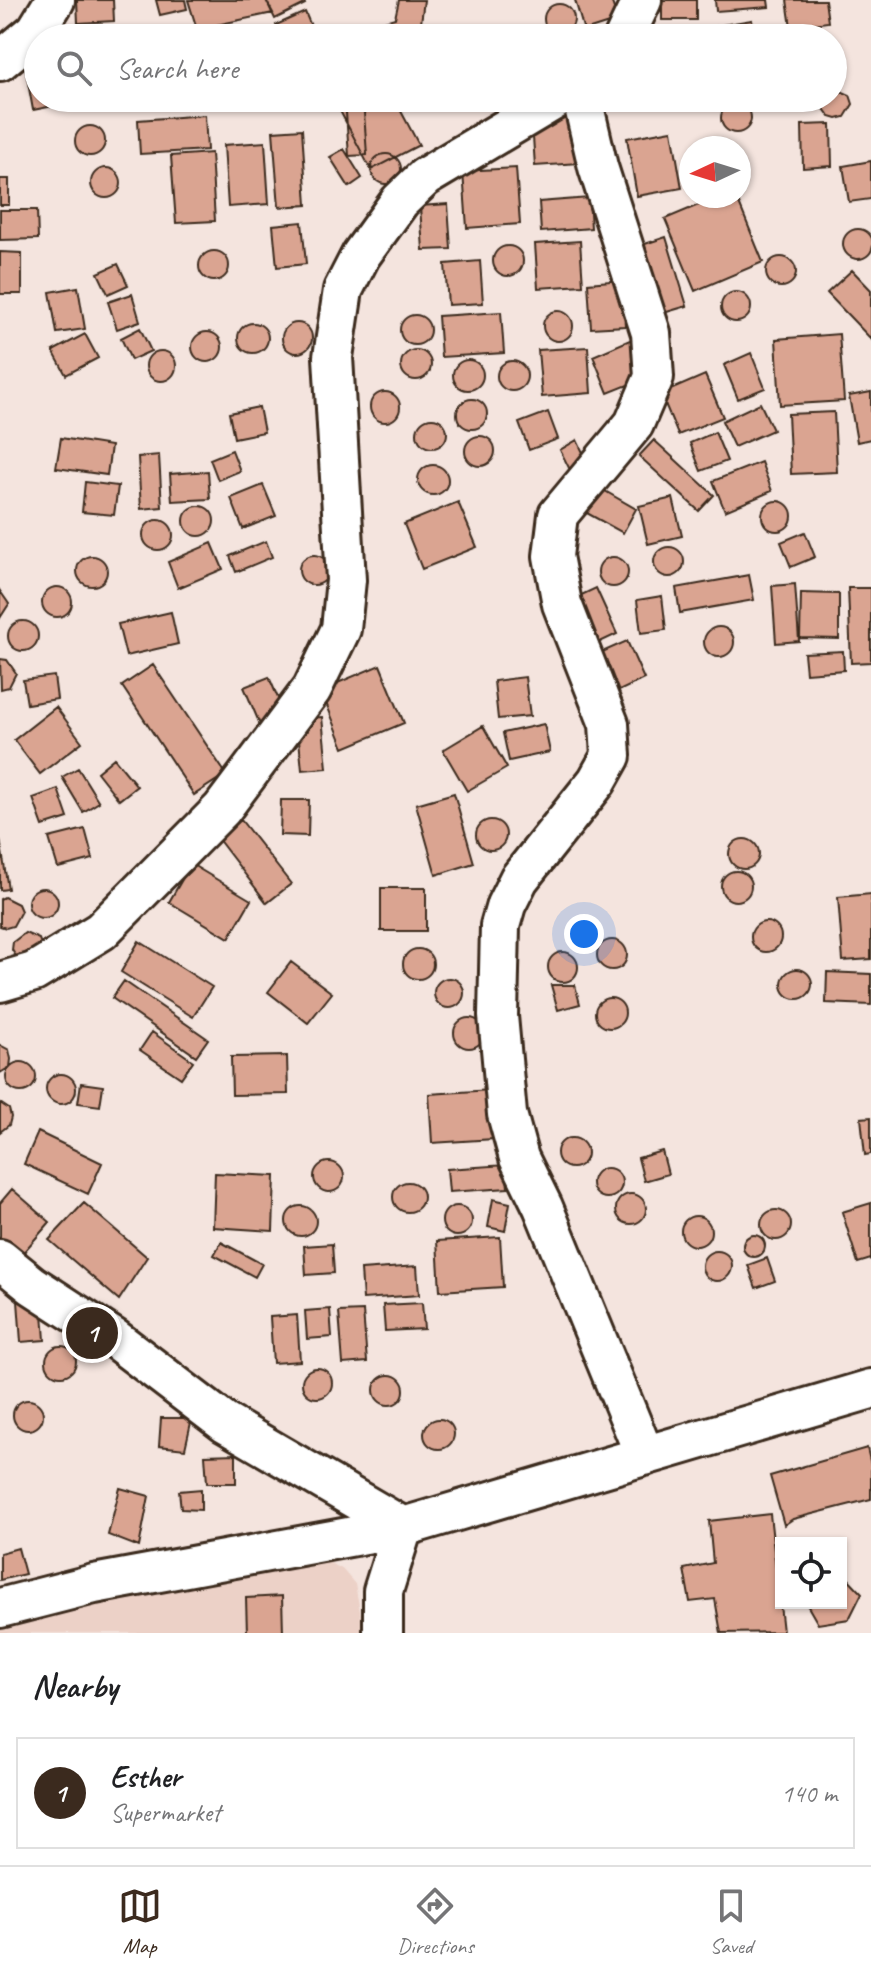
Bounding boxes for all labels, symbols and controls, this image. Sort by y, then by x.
search box [24,24,847,112]
icon: search [52,46,96,90]
text: Search here [116,49,238,87]
north arrow [679,136,751,208]
your location [564,914,604,954]
pin: 1 [66,1303,118,1363]
map controls [775,1537,847,1609]
button: locate [775,1537,847,1609]
text: Nearby [32,1664,118,1707]
text: Esther [110,1758,181,1796]
text: 1 [54,1777,66,1810]
text: 140 m [781,1777,837,1810]
text: Supermarket [110,1796,221,1829]
tab: Map [118,1884,162,1960]
tab: Directions [397,1884,474,1960]
tab: Saved [709,1884,753,1960]

